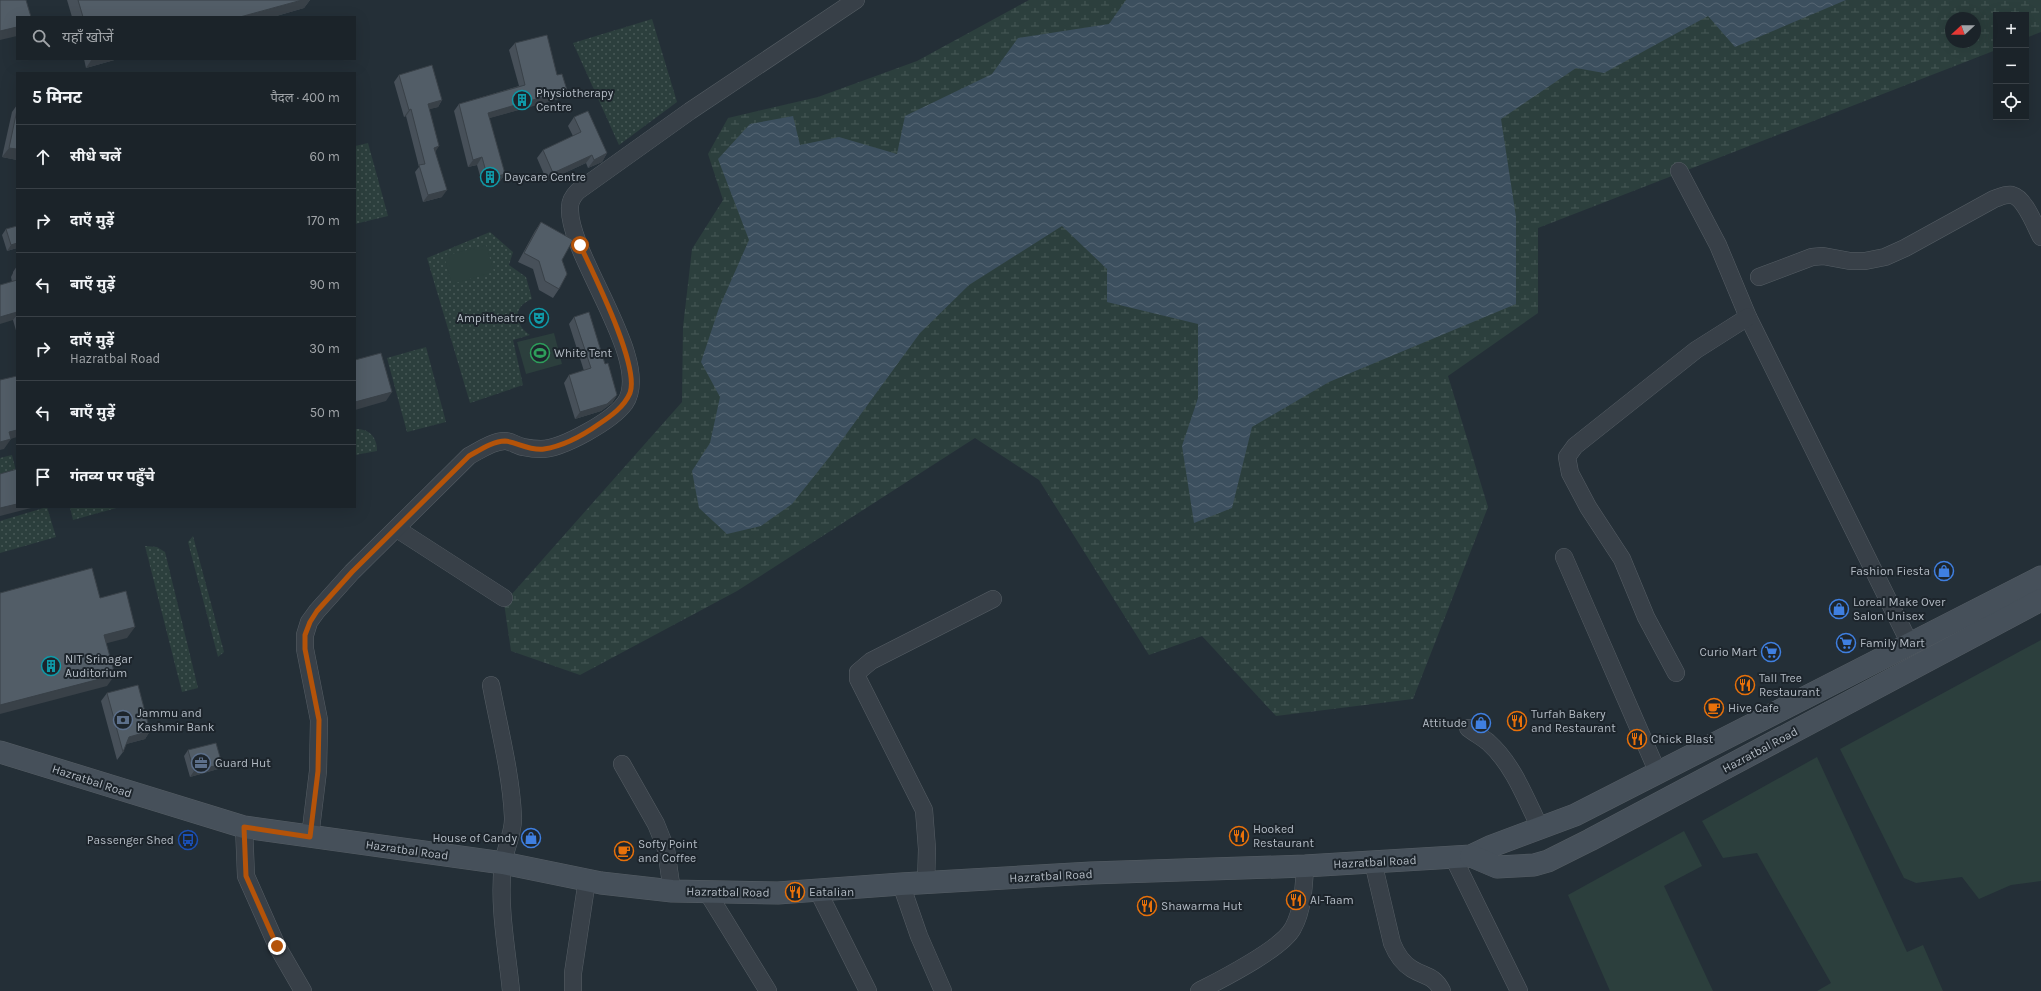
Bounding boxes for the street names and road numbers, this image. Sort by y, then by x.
street label: Hazratbal Road [1720,724,1800,776]
street label: Hazratbal Road [50,761,134,801]
street label: Hazratbal Road [365,837,449,863]
street label: Hazratbal Road [1333,853,1417,871]
street label: Hazratbal Road [1009,867,1093,885]
street label: Hazratbal Road [686,884,770,900]

